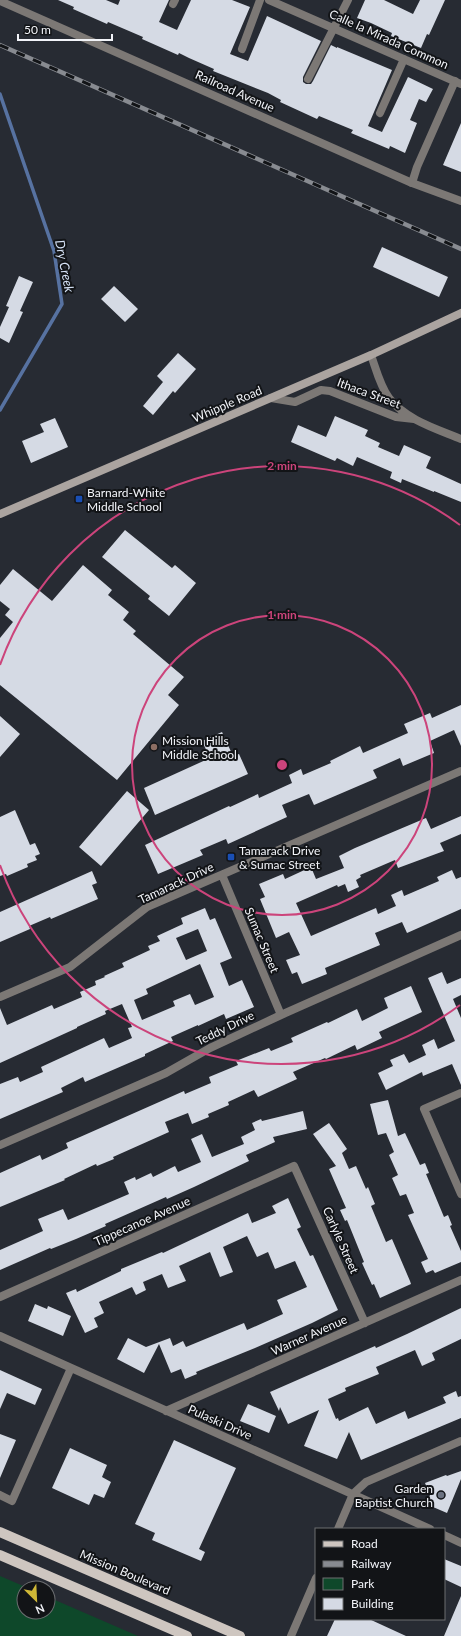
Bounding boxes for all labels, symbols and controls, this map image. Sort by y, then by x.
street label: Calle la Mirada Common [327,6,451,72]
scale bar [18,16,112,42]
text: 50 m [24,22,51,37]
street label: Railroad Avenue [193,67,277,115]
water label: Dry Creek [52,238,78,295]
street label: Ithaca Street [335,375,403,412]
street label: Whipple Road [190,383,264,425]
text: 2 min [267,458,297,473]
place label: Barnard-White Middle School [87,485,165,514]
marker: Barnard-White Middle School [74,494,84,504]
text: 1 min [267,607,297,622]
place label: Mission Hills Middle School [162,733,237,762]
marker: Mission Hills Middle School [149,742,159,752]
centre of rings [275,758,289,772]
place label: Tamarack Drive & Sumac Street [239,843,321,872]
marker: Tamarack Drive & Sumac Street [226,852,236,862]
street label: Tamarack Drive [136,859,216,907]
street label: Sumac Street [242,905,283,975]
street label: Teddy Drive [193,1007,257,1049]
street label: Tippecanoe Avenue [92,1193,192,1249]
street label: Carlyle Street [320,1204,363,1276]
street label: Warner Avenue [269,1312,349,1358]
street label: Pulaski Drive [186,1401,254,1443]
place label: Garden Baptist Church [355,1481,433,1510]
marker: Garden Baptist Church [436,1490,446,1500]
legend [315,1528,445,1620]
text: Road [351,1536,378,1551]
street label: Mission Boulevard [77,1546,173,1598]
text: Railway [351,1556,392,1571]
text: Park [351,1576,375,1591]
north arrow [16,1580,56,1620]
text: Building [351,1596,394,1611]
text: N [34,1602,47,1617]

